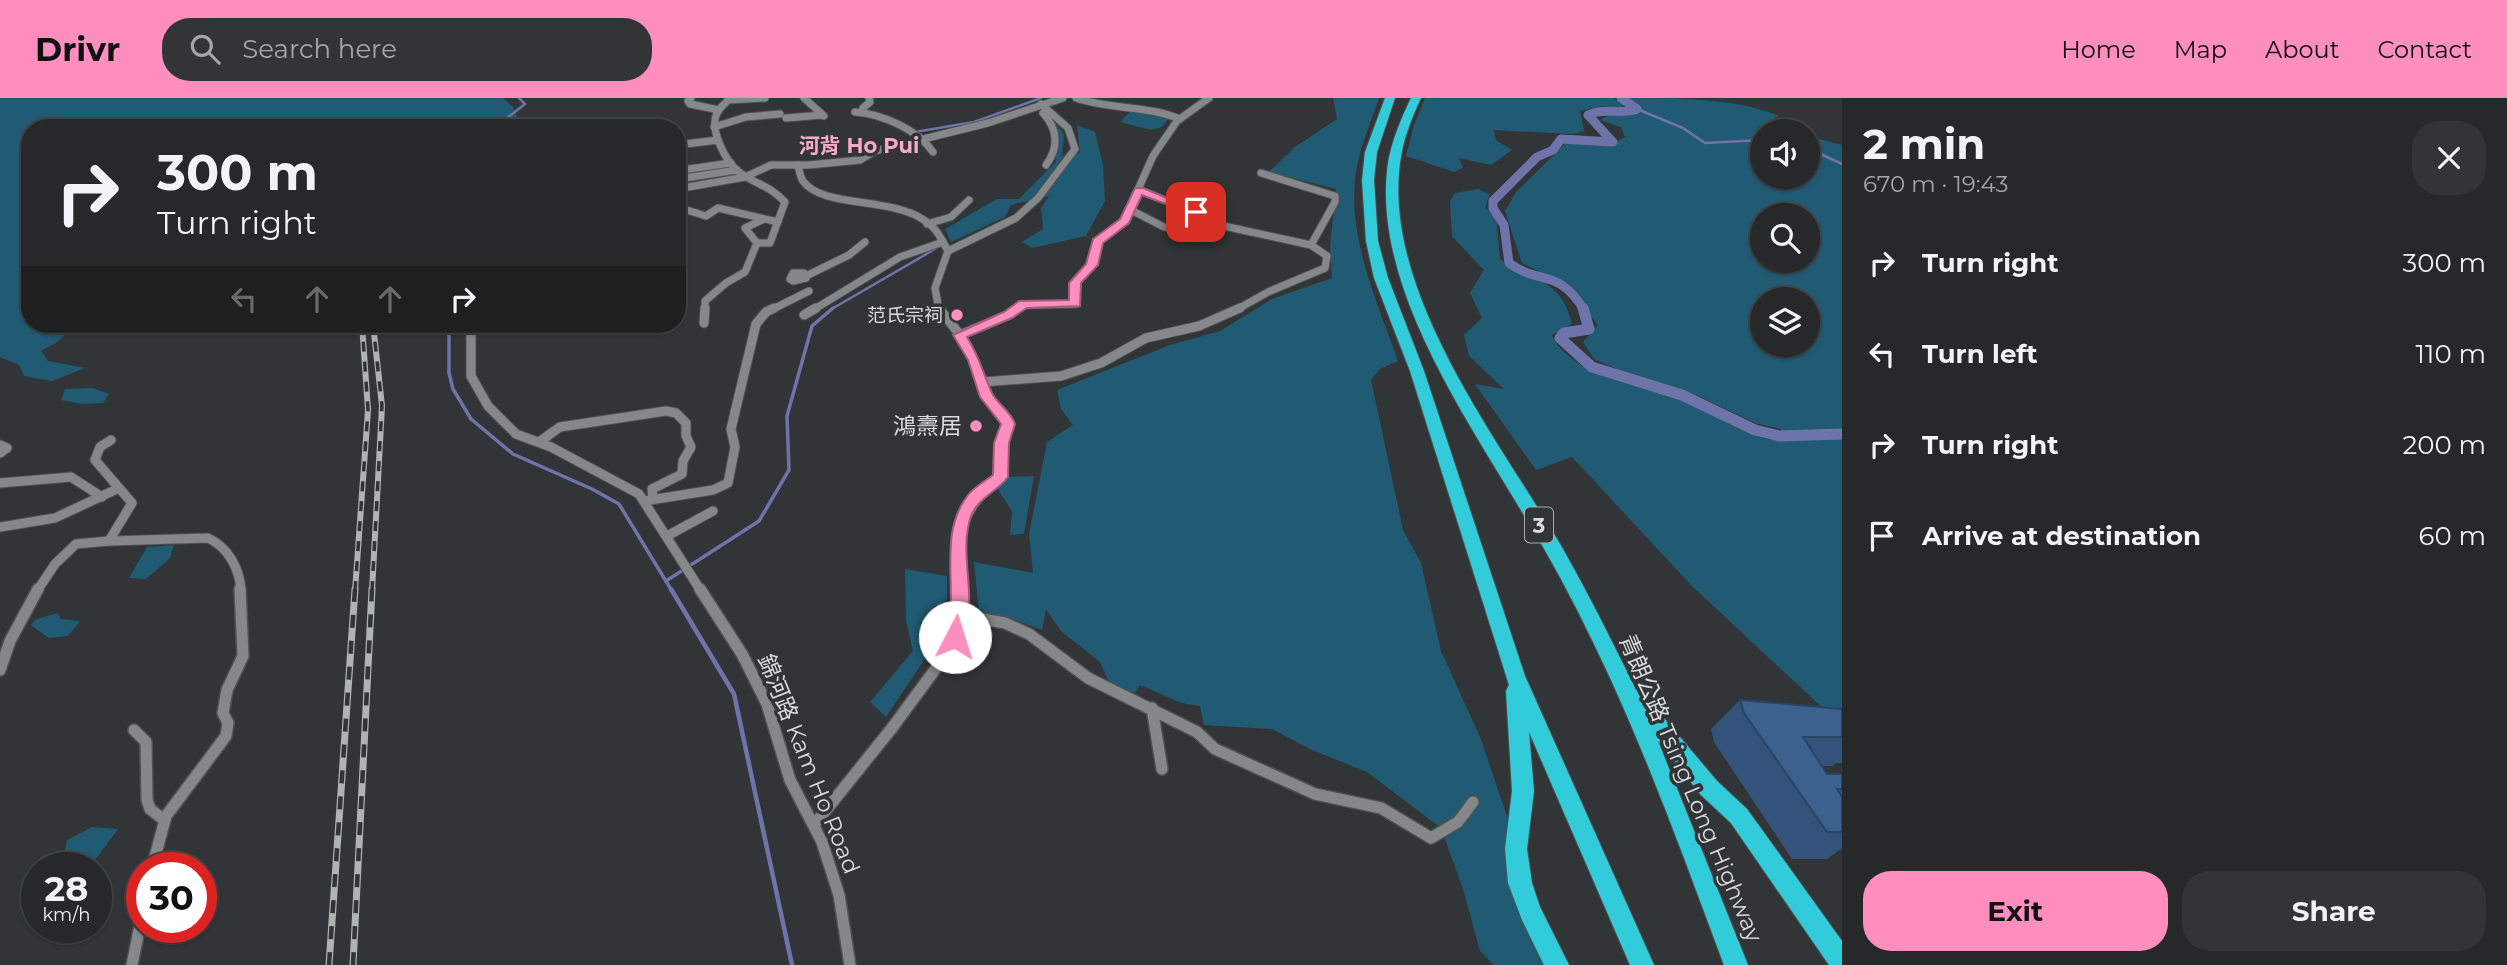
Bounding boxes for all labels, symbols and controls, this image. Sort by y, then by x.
search box [162,18,652,81]
text: Drivr [35,29,120,69]
icon: search [186,30,224,68]
text: Search here [242,33,397,65]
text: Home [2061,35,2136,64]
text: Map [2174,35,2227,64]
text: About [2265,35,2339,64]
text: Contact [2377,35,2472,64]
text: 2 min [1863,118,1985,170]
map controls [1750,119,1820,357]
button: sound [1750,119,1820,189]
button: close [2412,121,2486,195]
district label: 河背 Ho Pui [799,133,919,158]
text: 300 m [157,143,318,202]
icon: right [42,147,133,238]
text: 670 m · 19:43 [1863,170,2008,198]
pin [1166,182,1226,242]
icon: arrive [1177,193,1215,231]
text: Turn right [157,203,317,242]
button: search [1750,203,1820,273]
icon: right [1863,244,1901,282]
text: Turn right [1922,247,2058,279]
text: 300 m [2403,247,2486,279]
icon: left [225,280,263,318]
icon: ahead [298,280,336,318]
icon: ahead [371,280,409,318]
icon: right [444,280,482,318]
button: layers [1750,287,1820,357]
place label: 范氏宗祠 [867,304,943,327]
marker: 范氏宗祠 [949,307,965,323]
icon: left [1863,335,1901,373]
text: Turn left [1922,338,2038,370]
text: 110 m [2416,338,2486,370]
place label: 鴻燾居 [893,412,962,440]
marker: 鴻燾居 [968,418,984,434]
icon: right [1863,426,1901,464]
text: Turn right [1922,429,2058,461]
text: 200 m [2402,429,2486,461]
road number: 3 [1525,508,1553,542]
icon: arrive [1863,517,1901,555]
text: Arrive at destination [1922,520,2201,552]
text: 60 m [2419,520,2486,552]
position arrow [918,600,992,674]
street label: 青朗公路 Tsing Long Highway [1613,630,1769,947]
street label: 錦河路 Kam Ho Road [752,650,866,878]
speed limit sign: 30 [126,852,217,943]
text: 28 [45,867,88,910]
button: Exit [1863,871,2168,951]
button: Share [2182,871,2486,951]
text: km/h [42,904,91,926]

